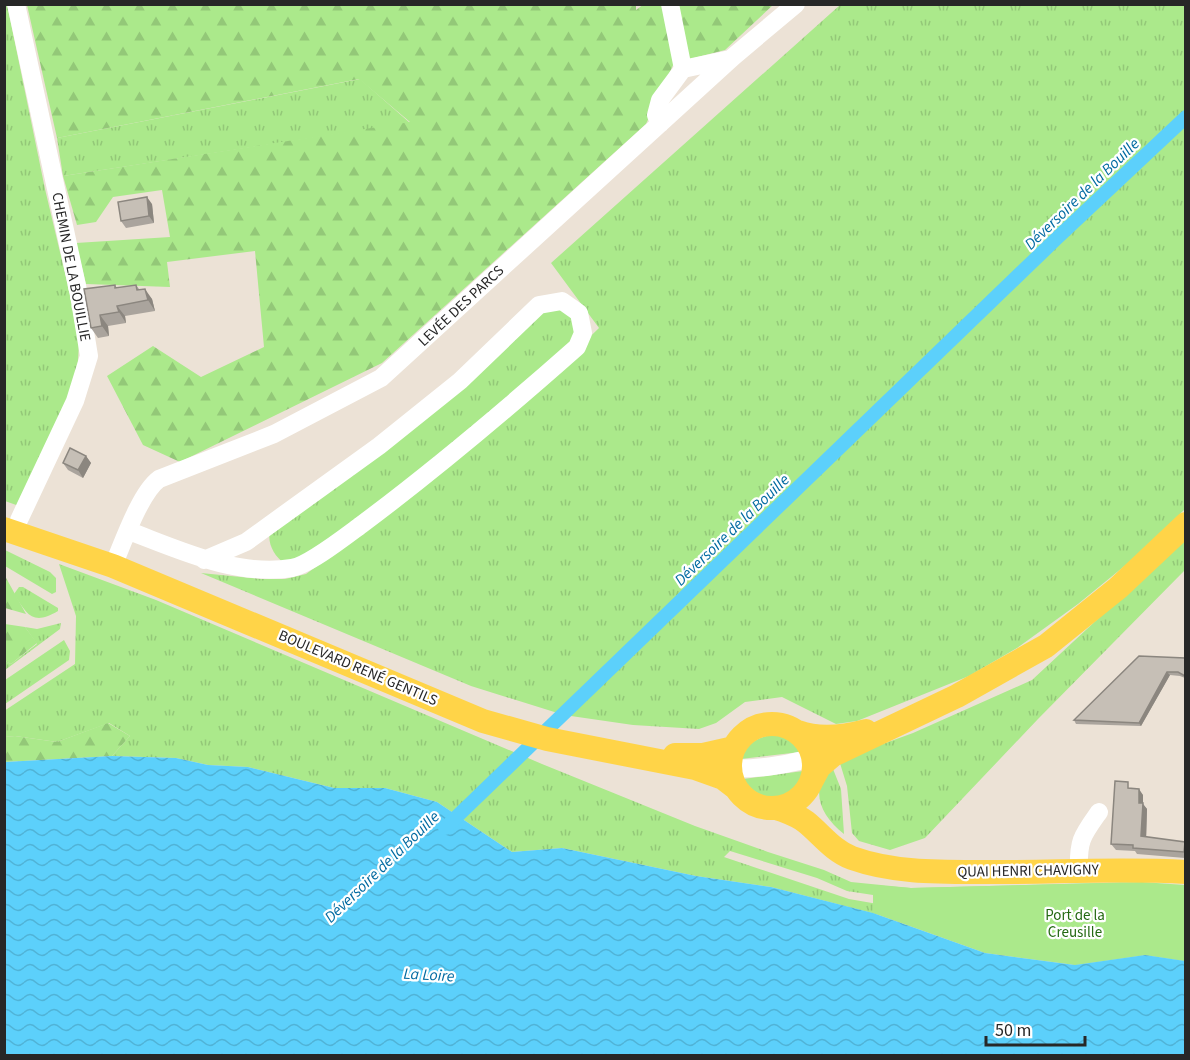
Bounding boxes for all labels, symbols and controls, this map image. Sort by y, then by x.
water label: Déversoire de la Bouille [1020,133,1145,255]
street label: CHEMIN DE LA BOUILLIE [46,191,96,343]
street label: LEVÉE DES PARCS [413,261,509,351]
water label: Déversoire de la Bouille [670,469,795,591]
street label: BOULEVARD RENÉ GENTILS [275,625,441,711]
water label: Déversoire de la Bouille [320,806,445,928]
street label: QUAI HENRI CHAVIGNY [957,859,1100,883]
park label: Port de la Creusille [1045,905,1105,943]
water label: La Loire [403,963,455,987]
scale bar [986,1009,1085,1047]
text: 50 m [995,1018,1031,1043]

